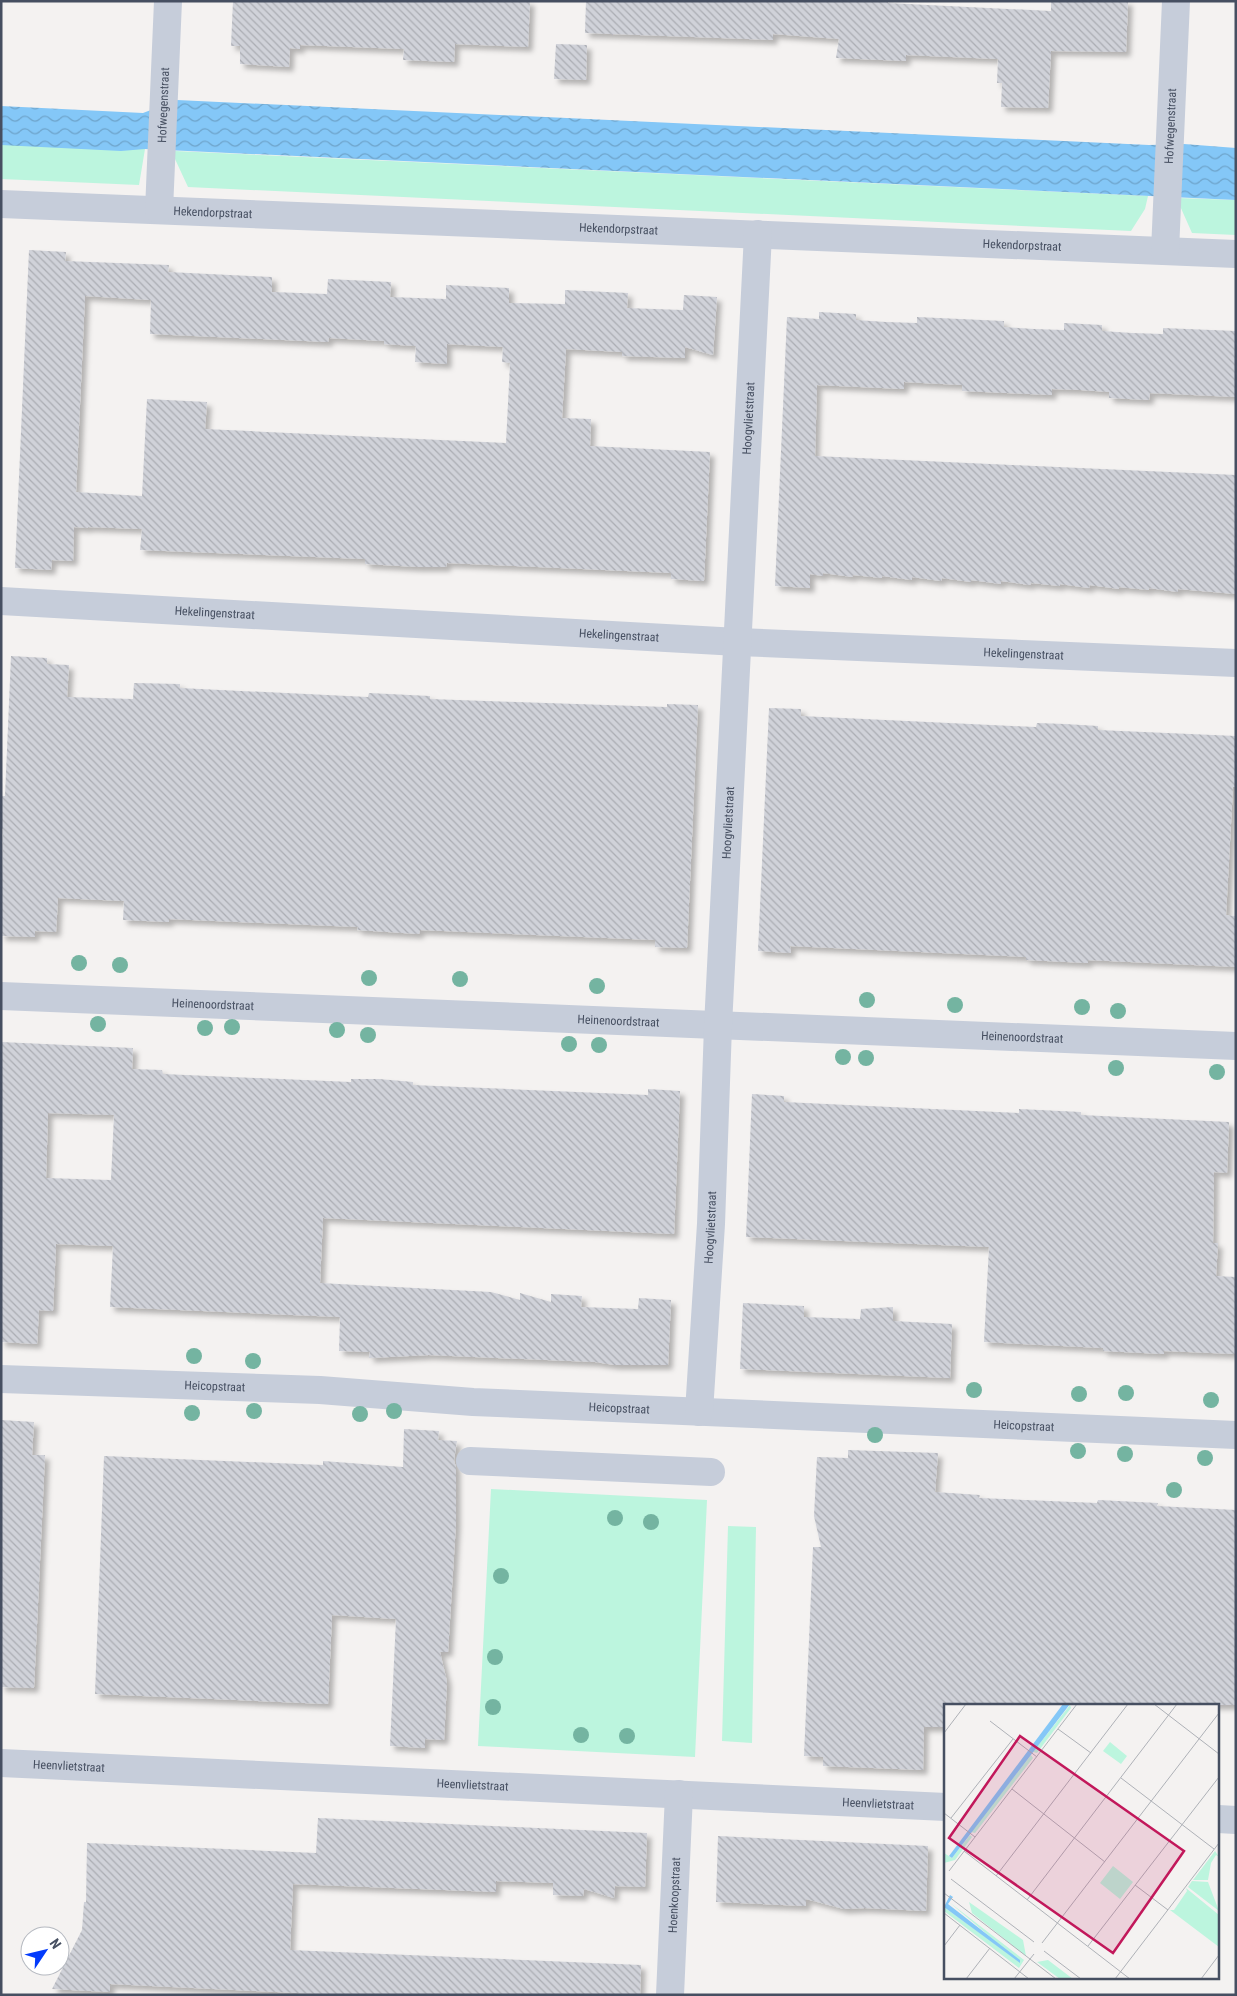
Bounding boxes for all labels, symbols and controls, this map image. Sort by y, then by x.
street label: Hofwegenstraat [155,67,172,143]
street label: Hofwegenstraat [1162,88,1179,164]
street label: Hekendorpstraat [173,204,253,221]
street label: Hekendorpstraat [579,220,659,238]
street label: Hekendorpstraat [982,237,1062,254]
street label: Hoogvlietstraat [740,381,758,455]
street label: Hekelingenstraat [174,604,256,622]
street label: Hekelingenstraat [579,626,660,645]
street label: Hekelingenstraat [983,645,1064,663]
street label: Hoogvlietstraat [719,786,737,859]
street label: Heinenoordstraat [171,996,255,1013]
street label: Heinenoordstraat [577,1012,660,1030]
street label: Heinenoordstraat [981,1029,1064,1046]
street label: Hoogvlietstraat [701,1190,719,1264]
street label: Heicopstraat [184,1378,246,1394]
street label: Heicopstraat [588,1400,650,1417]
street label: Heicopstraat [993,1418,1055,1434]
inset map [944,1704,1220,1978]
street label: Heenvlietstraat [33,1757,106,1775]
street label: Heenvlietstraat [436,1776,509,1794]
street label: Heenvlietstraat [842,1795,915,1813]
street label: Hoenkoopstraat [666,1856,683,1933]
north arrow [20,1926,70,1976]
text: N [47,1935,65,1952]

